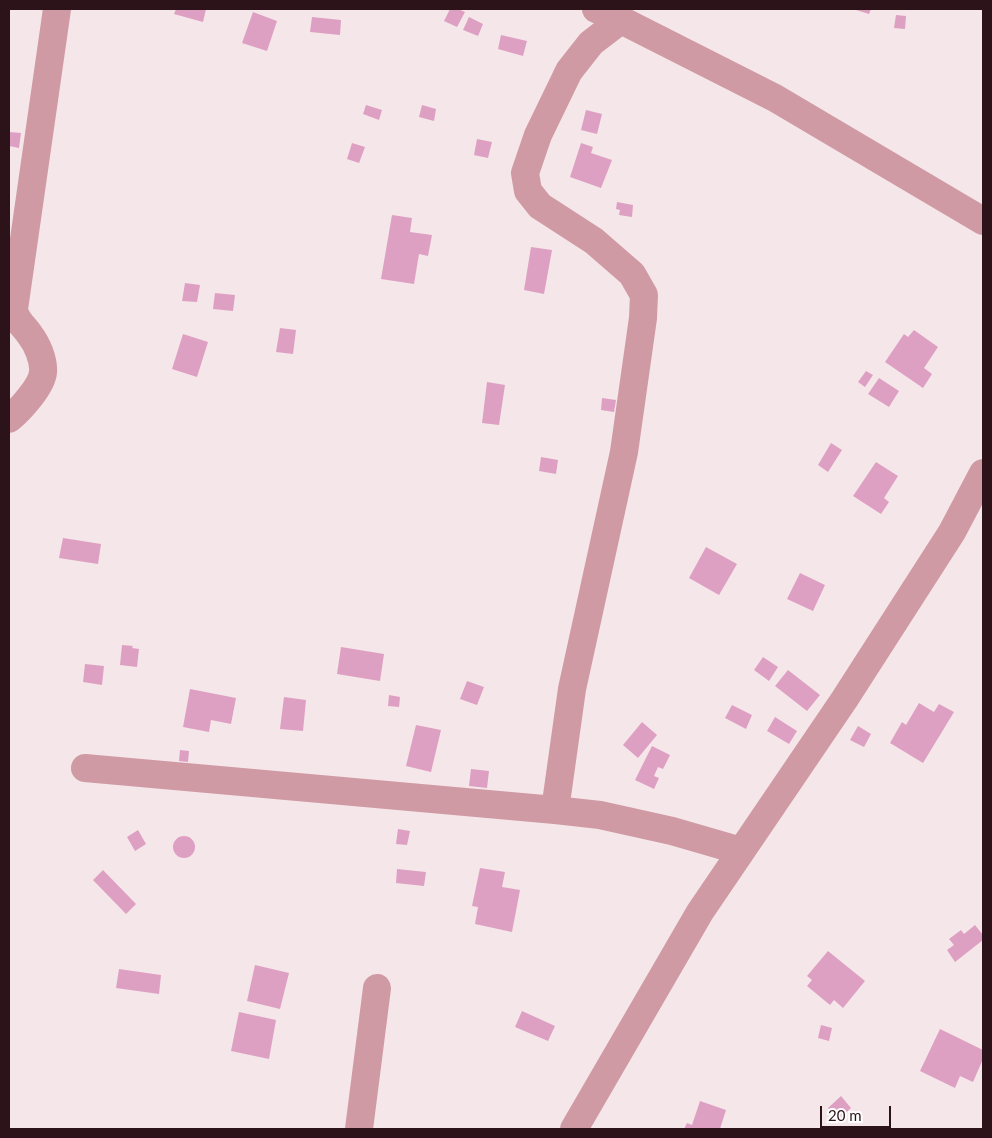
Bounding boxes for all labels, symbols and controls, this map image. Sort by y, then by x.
scale bar [822,1096,893,1128]
text: 20 m [828,1106,862,1124]

